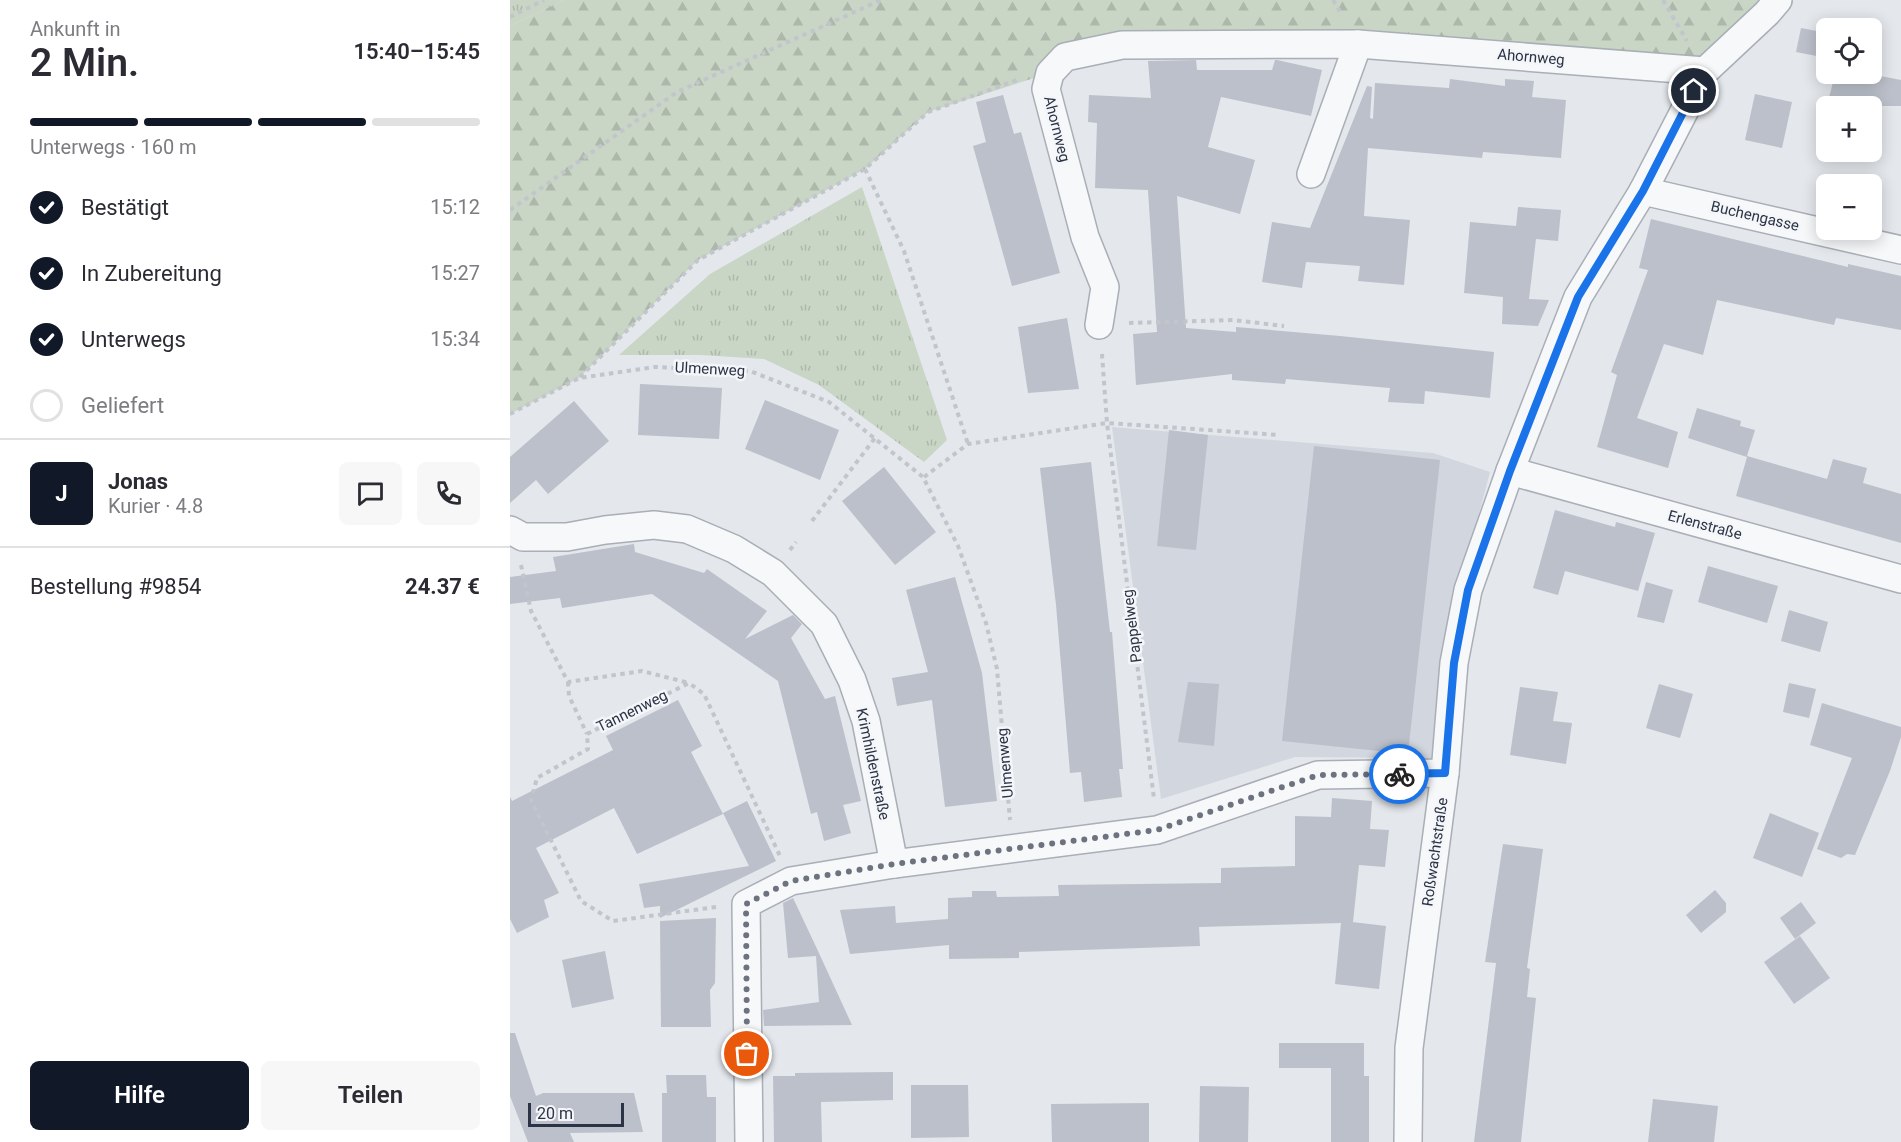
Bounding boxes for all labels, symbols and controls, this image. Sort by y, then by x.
text: Ankunft in [30,17,121,41]
map controls [1816,18,1882,240]
button: locate [1816,18,1882,84]
text: 15:40–15:45 [353,39,480,64]
text: 2 Min. [30,40,139,86]
street label: Ahornweg [1497,45,1565,69]
pin [1668,65,1719,116]
icon: home [1677,74,1710,107]
street label: Ahornweg [1040,94,1074,164]
button: + [1816,96,1882,162]
text: Unterwegs · 160 m [30,135,197,159]
button: − [1816,174,1882,240]
icon: check [30,191,63,224]
text: Bestätigt [81,195,169,220]
text: 15:12 [430,195,480,219]
street label: Buchengasse [1709,197,1801,235]
icon: check [30,257,63,290]
text: In Zubereitung [81,261,222,286]
text: 15:27 [430,261,480,285]
icon: check [30,323,63,356]
text: Unterwegs [81,327,186,352]
text: 15:34 [430,327,480,351]
street label: Ulmenweg [674,358,746,380]
text: Geliefert [81,393,164,418]
button: chat [339,462,402,525]
button: phone [417,462,480,525]
text: Jonas [108,469,168,494]
text: J [55,481,68,506]
text: Kurier · 4.8 [108,494,203,518]
street label: Erlenstraße [1666,506,1744,544]
text: Bestellung #9854 [30,574,201,599]
text: 24.37 € [405,574,480,599]
street label: Pappelweg [1119,588,1145,664]
street label: Tannenweg [594,686,670,736]
street label: Krimhildenstraße [852,706,894,822]
street label: Ulmenweg [993,727,1017,799]
courier [1369,744,1429,804]
icon: bike [1383,758,1416,791]
street label: Roßwachtstraße [1418,796,1452,908]
pin [721,1028,772,1079]
icon: bag [730,1037,763,1070]
button: Hilfe [30,1061,249,1130]
button: Teilen [261,1061,480,1130]
scale bar [528,1100,624,1128]
text: 20 m [537,1104,573,1123]

